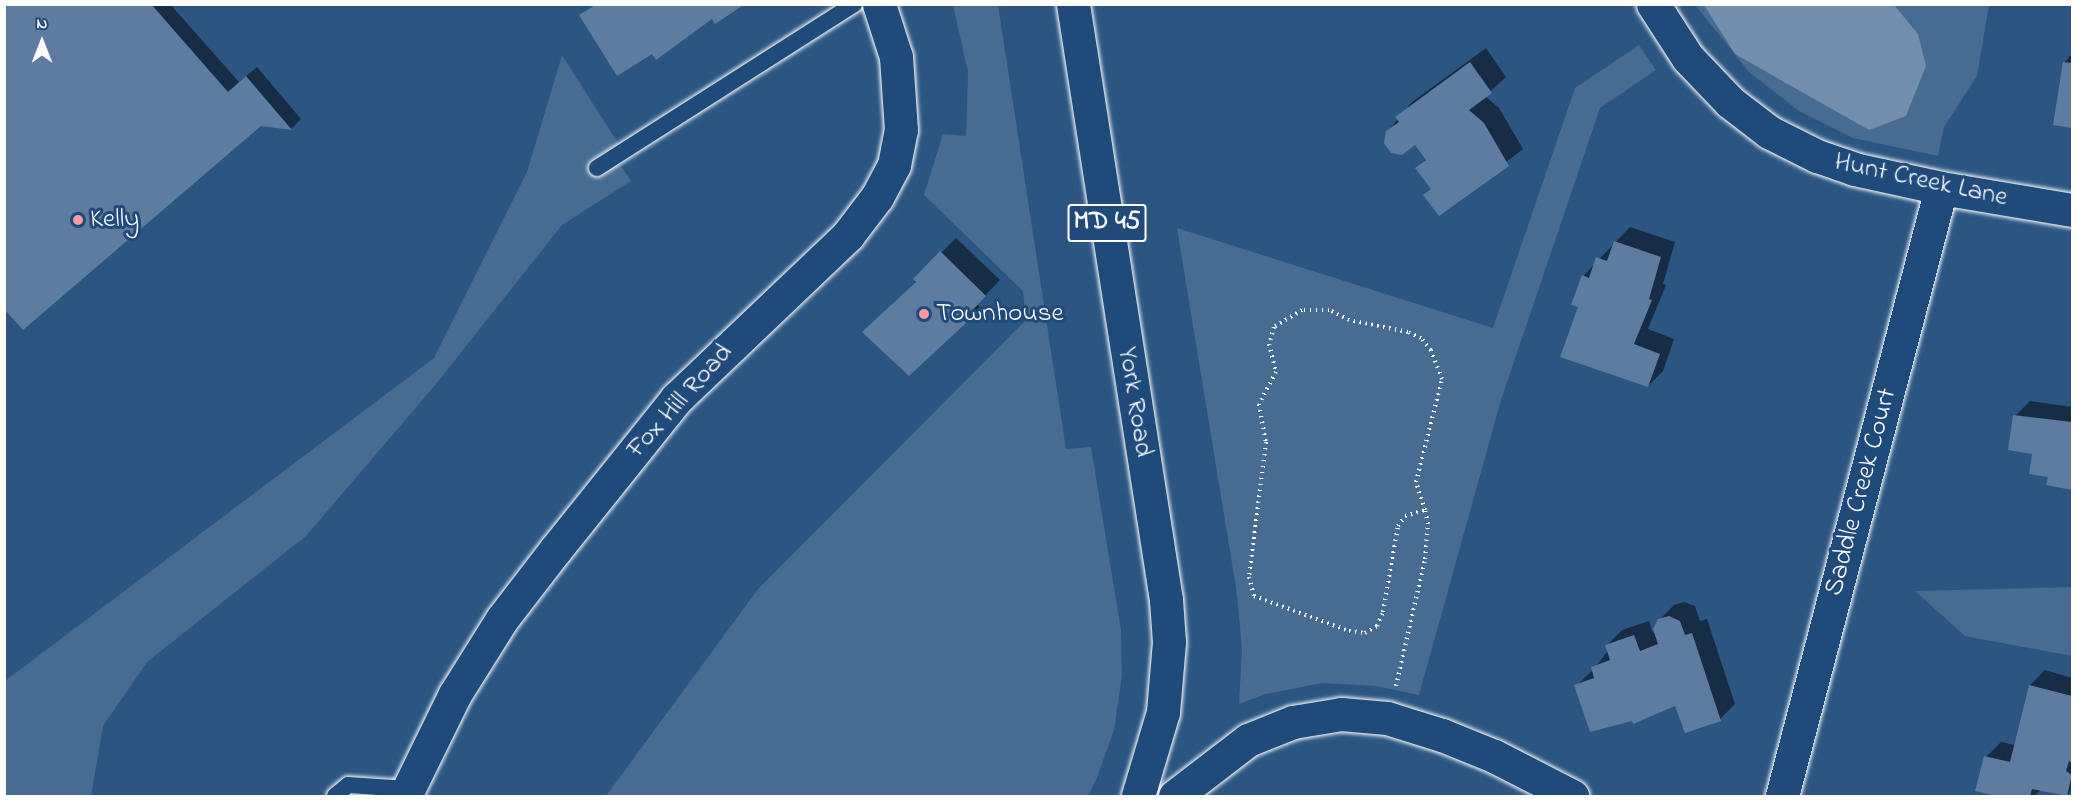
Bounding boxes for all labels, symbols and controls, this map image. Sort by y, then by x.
north arrow [12,12,72,72]
text: N [37,12,47,36]
street label: Hunt Creek Lane [1831,146,2011,214]
road number: MD 45 [1066,200,1148,246]
place label: Kelly [90,204,139,236]
marker: Kelly [71,213,85,227]
place label: Townhouse [936,298,1064,330]
marker: Townhouse [917,307,931,321]
street label: Fox Hill Road [620,337,740,465]
street label: York Road [1110,345,1160,459]
street label: Saddle Creek Court [1818,385,1904,599]

